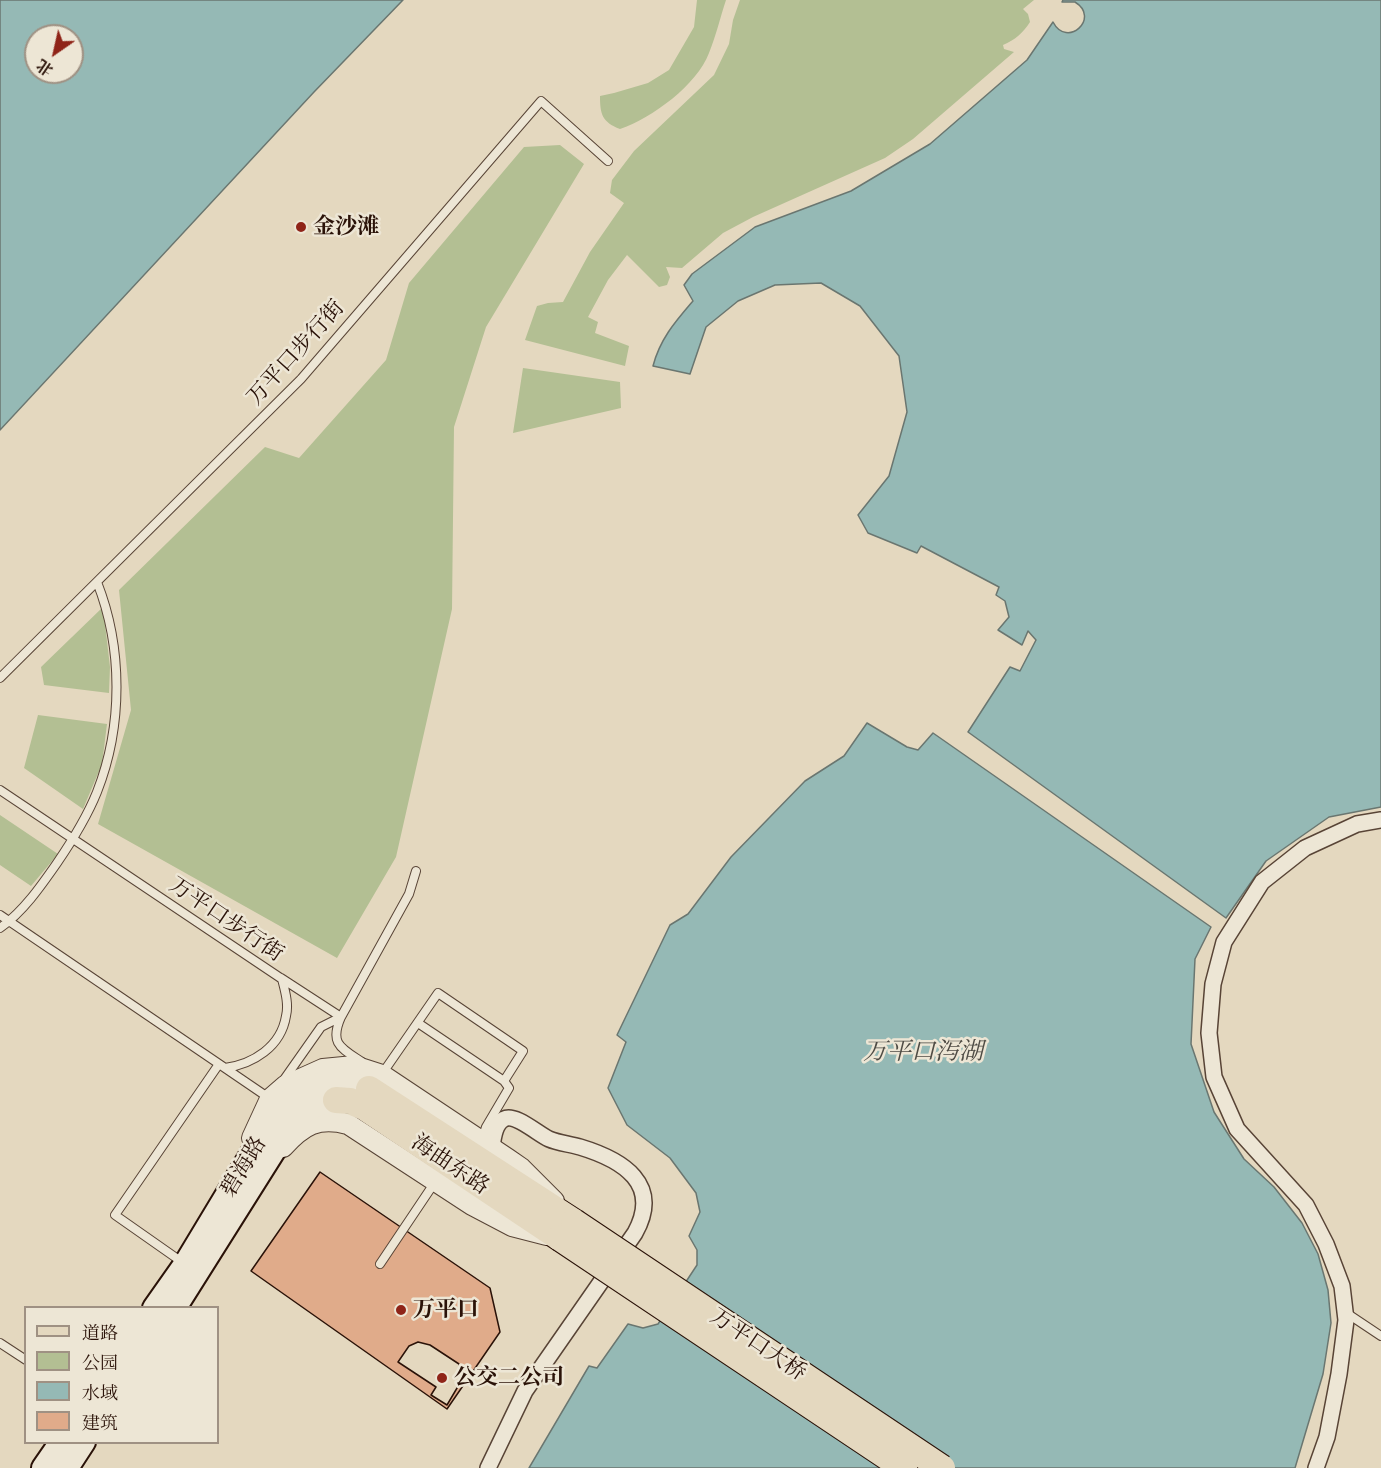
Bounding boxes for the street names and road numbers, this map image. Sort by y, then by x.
street label: 万平口步行街 [242,295,350,411]
street label: 万平口步行街 [164,872,288,968]
street label: 海曲东路 [406,1129,494,1201]
street label: 碧海路 [216,1132,272,1202]
street label: 万平口大桥 [705,1303,811,1387]

